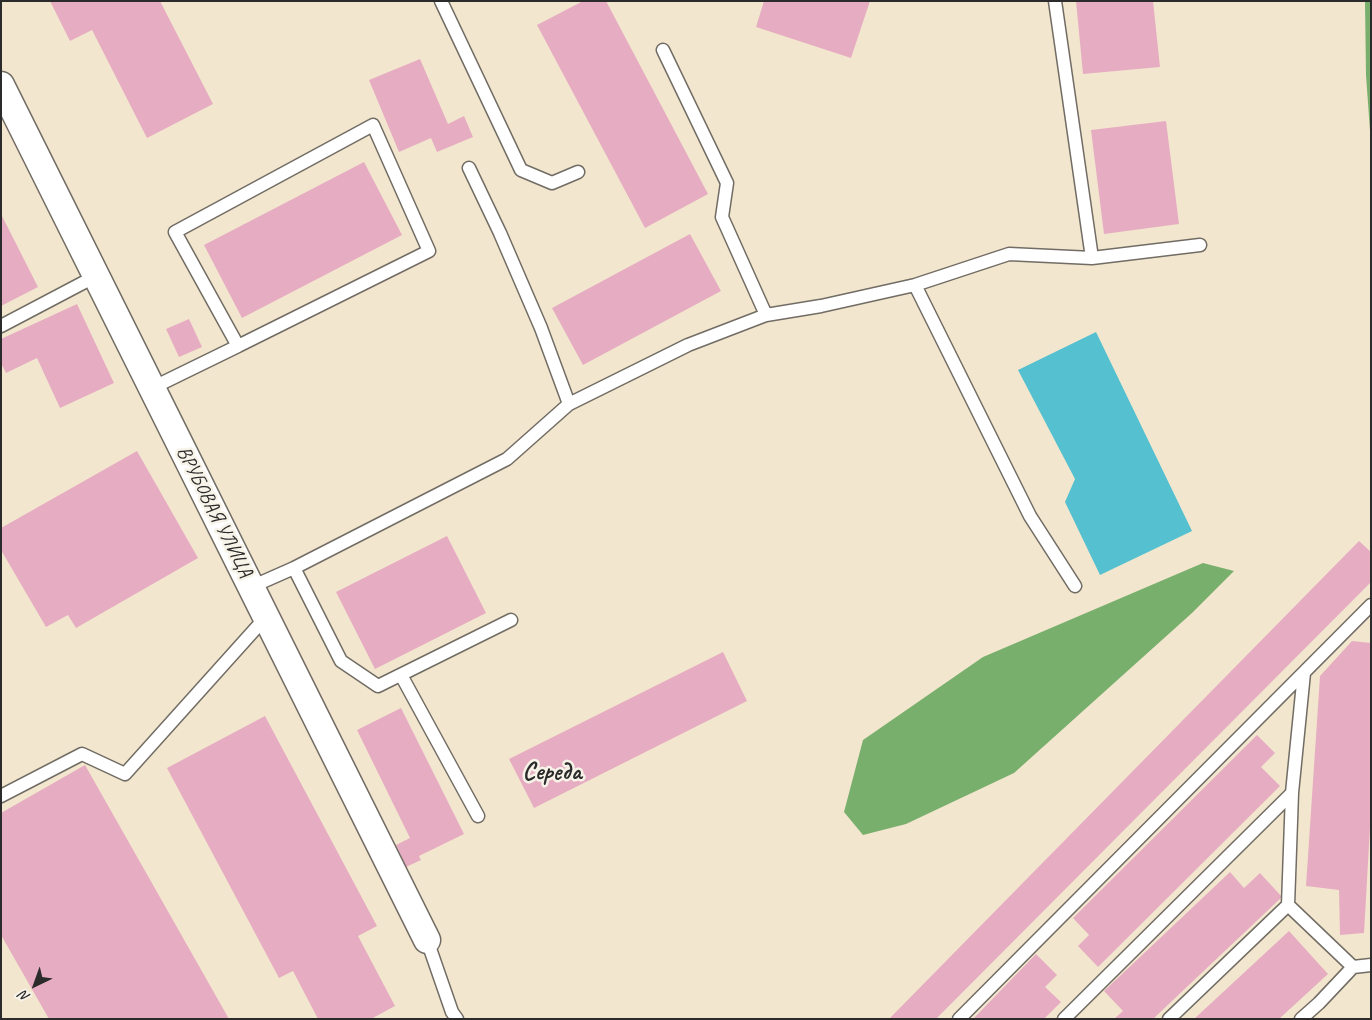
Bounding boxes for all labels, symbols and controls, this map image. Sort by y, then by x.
street label: ВРУБОВАЯ УЛИЦА [171,442,257,582]
district label: Середа [523,757,581,787]
north arrow [10,960,60,1010]
text: N [16,987,34,1006]

